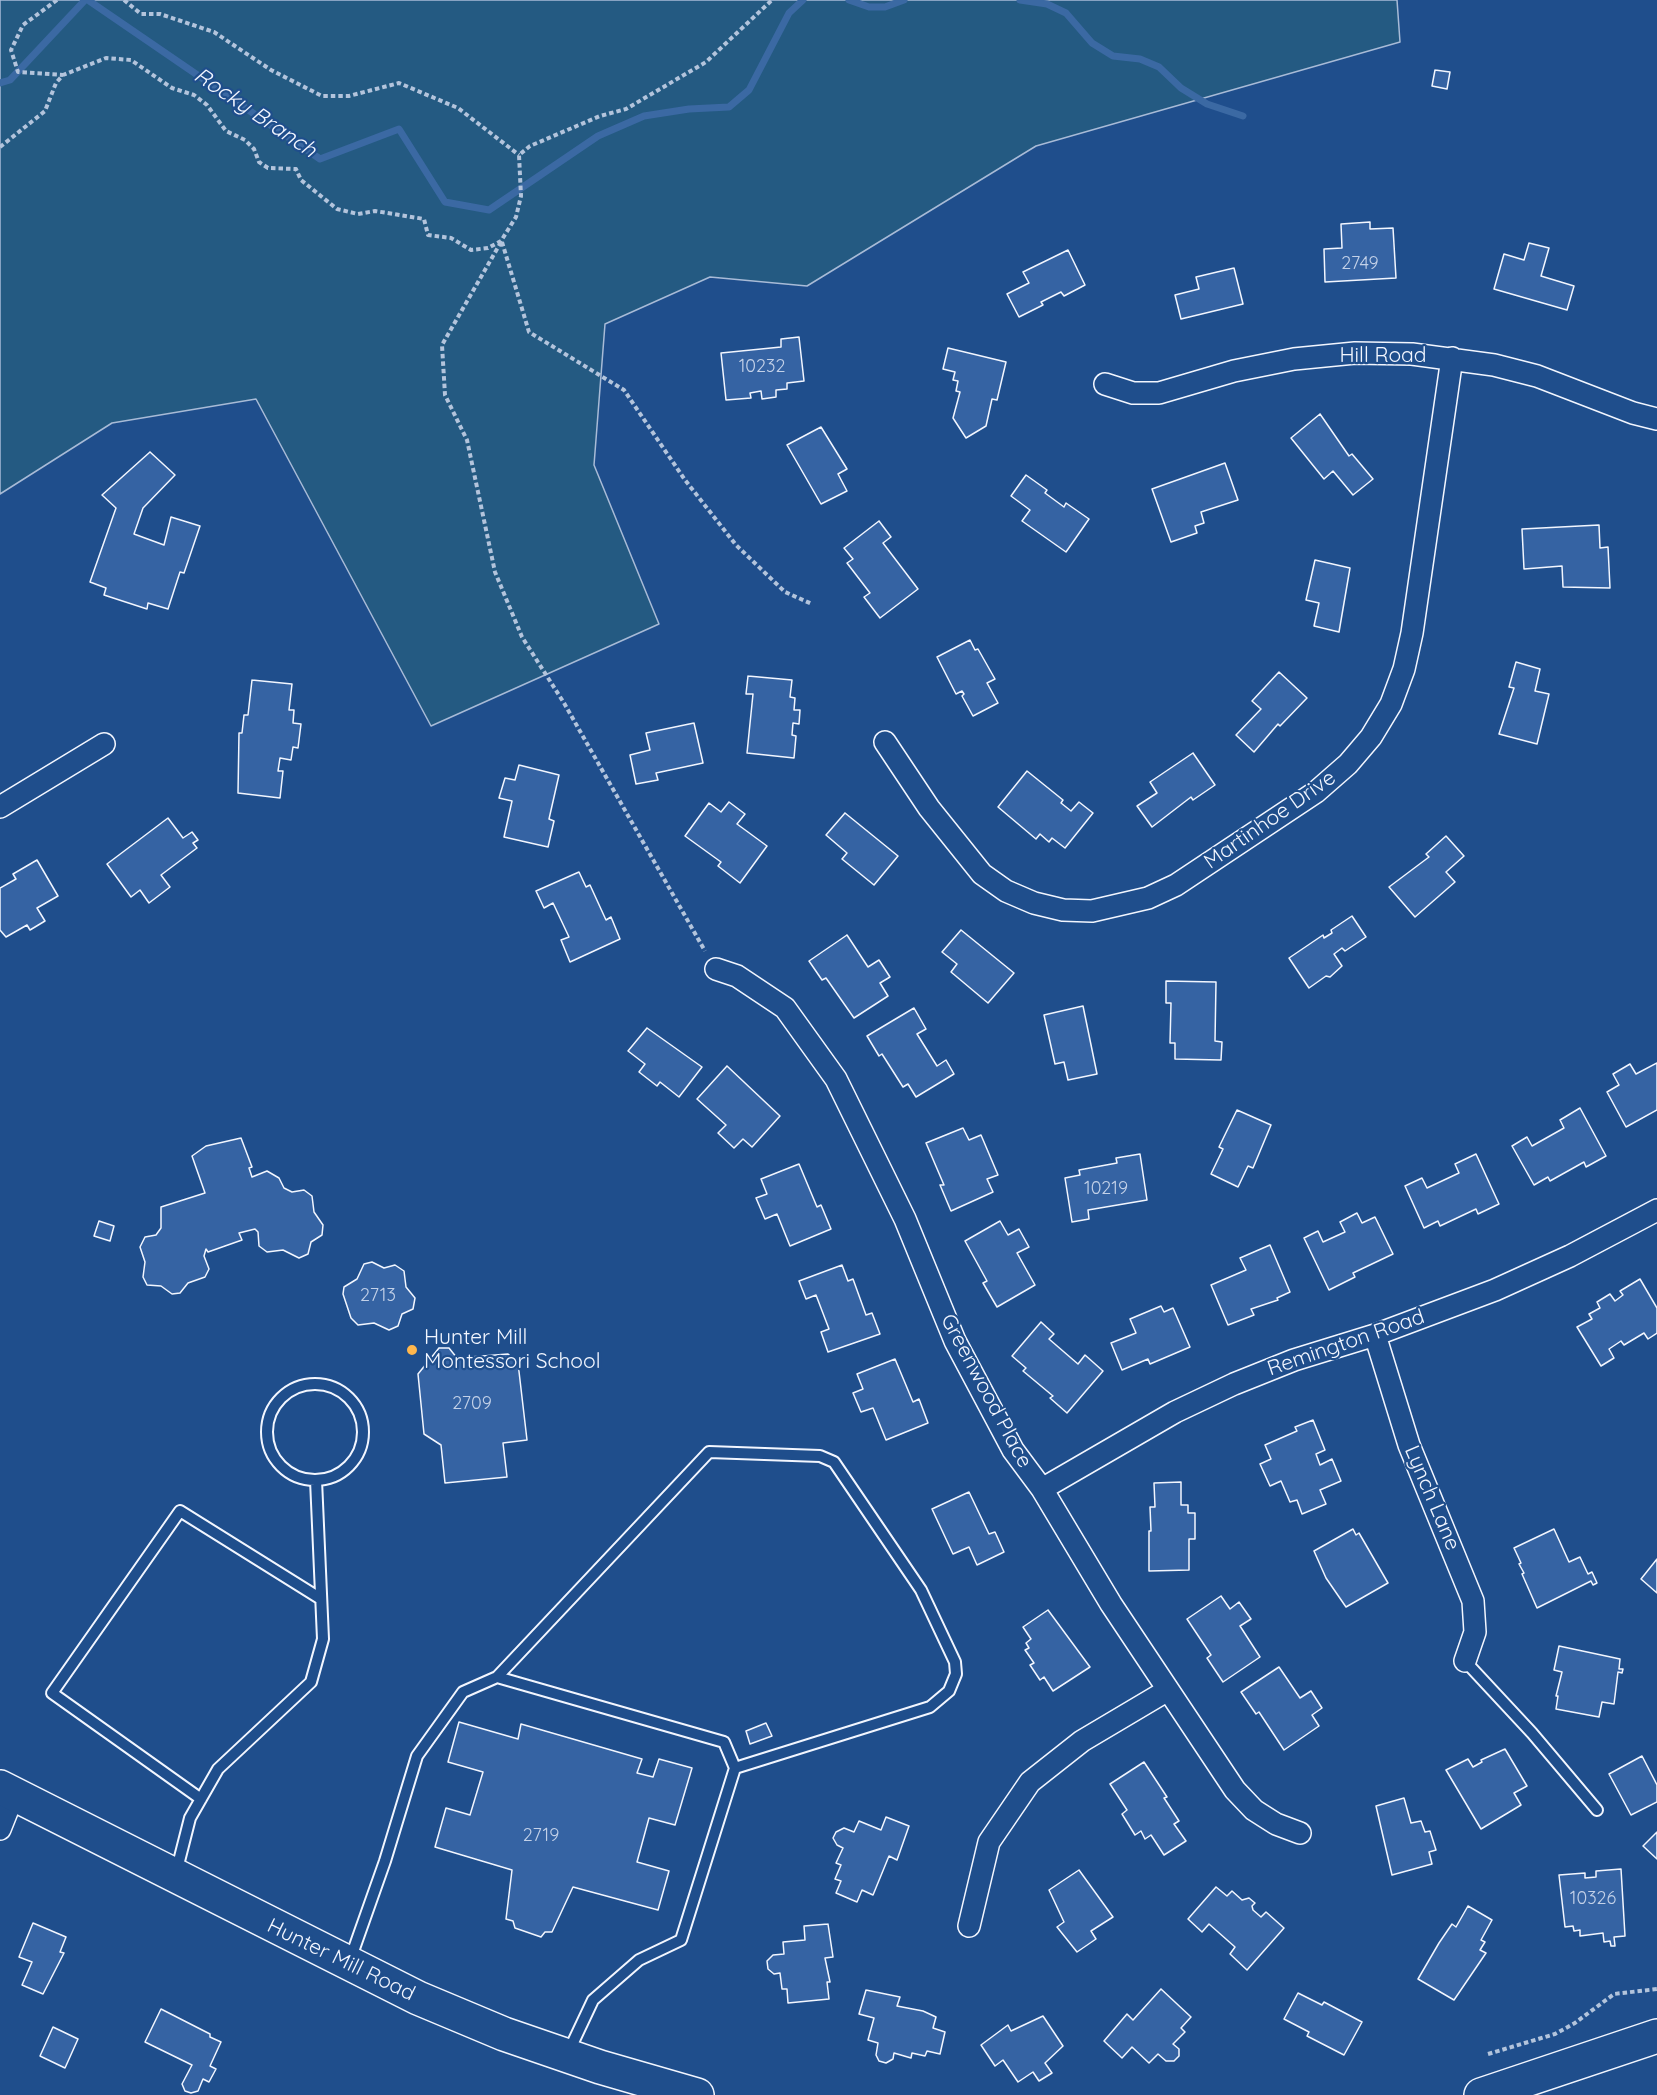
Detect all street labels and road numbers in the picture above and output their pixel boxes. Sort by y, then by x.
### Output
street label: Hill Road [1339,343,1427,369]
street label: Martinhoe Drive [1199,765,1341,875]
street label: Remington Road [1264,1304,1428,1382]
street label: Greenwood Place [935,1310,1037,1472]
street label: Lynch Lane [1399,1442,1465,1554]
street label: Hunter Mill Road [263,1913,419,2007]

